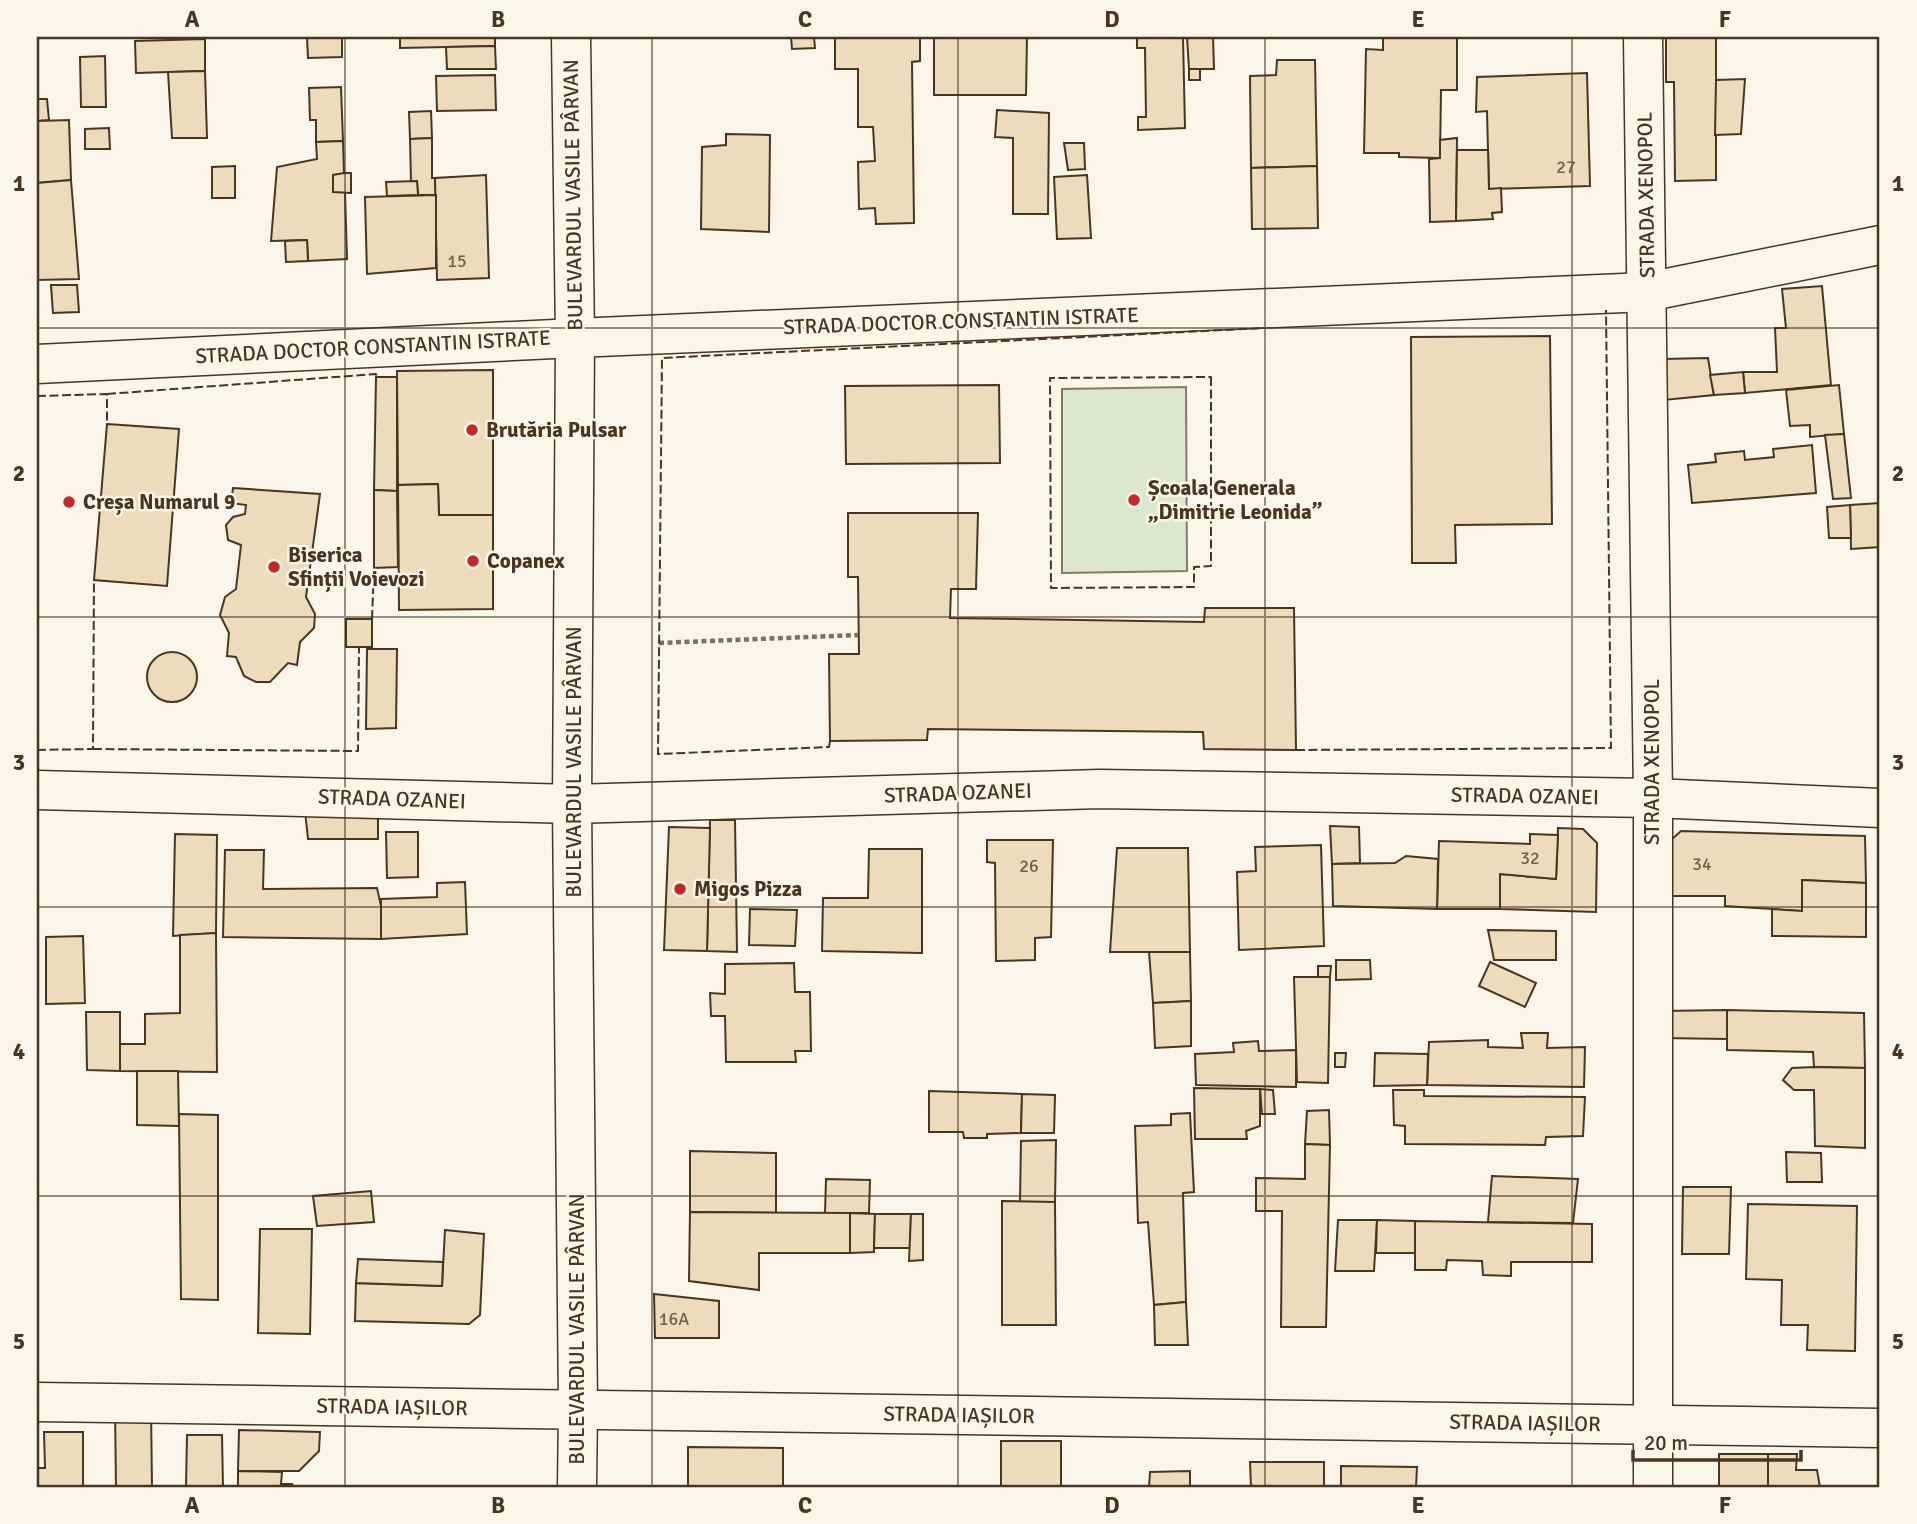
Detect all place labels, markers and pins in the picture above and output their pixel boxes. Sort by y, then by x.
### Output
place label: Brutăria Pulsar [486,417,627,443]
marker: Brutăria Pulsar [464,422,480,438]
place label: Școala Generala „Dimitrie Leonida” [1148,475,1322,525]
place label: Creșa Numarul 9 [83,489,235,516]
marker: Școala Generala „Dimitrie Leonida” [1126,492,1142,508]
marker: Creșa Numarul 9 [61,494,77,510]
place label: Biserica Sfinții Voievozi [288,542,424,593]
place label: Copanex [487,548,566,574]
marker: Copanex [465,553,481,569]
marker: Biserica Sfinții Voievozi [266,559,282,575]
place label: Migos Pizza [694,876,802,902]
marker: Migos Pizza [672,881,688,897]

